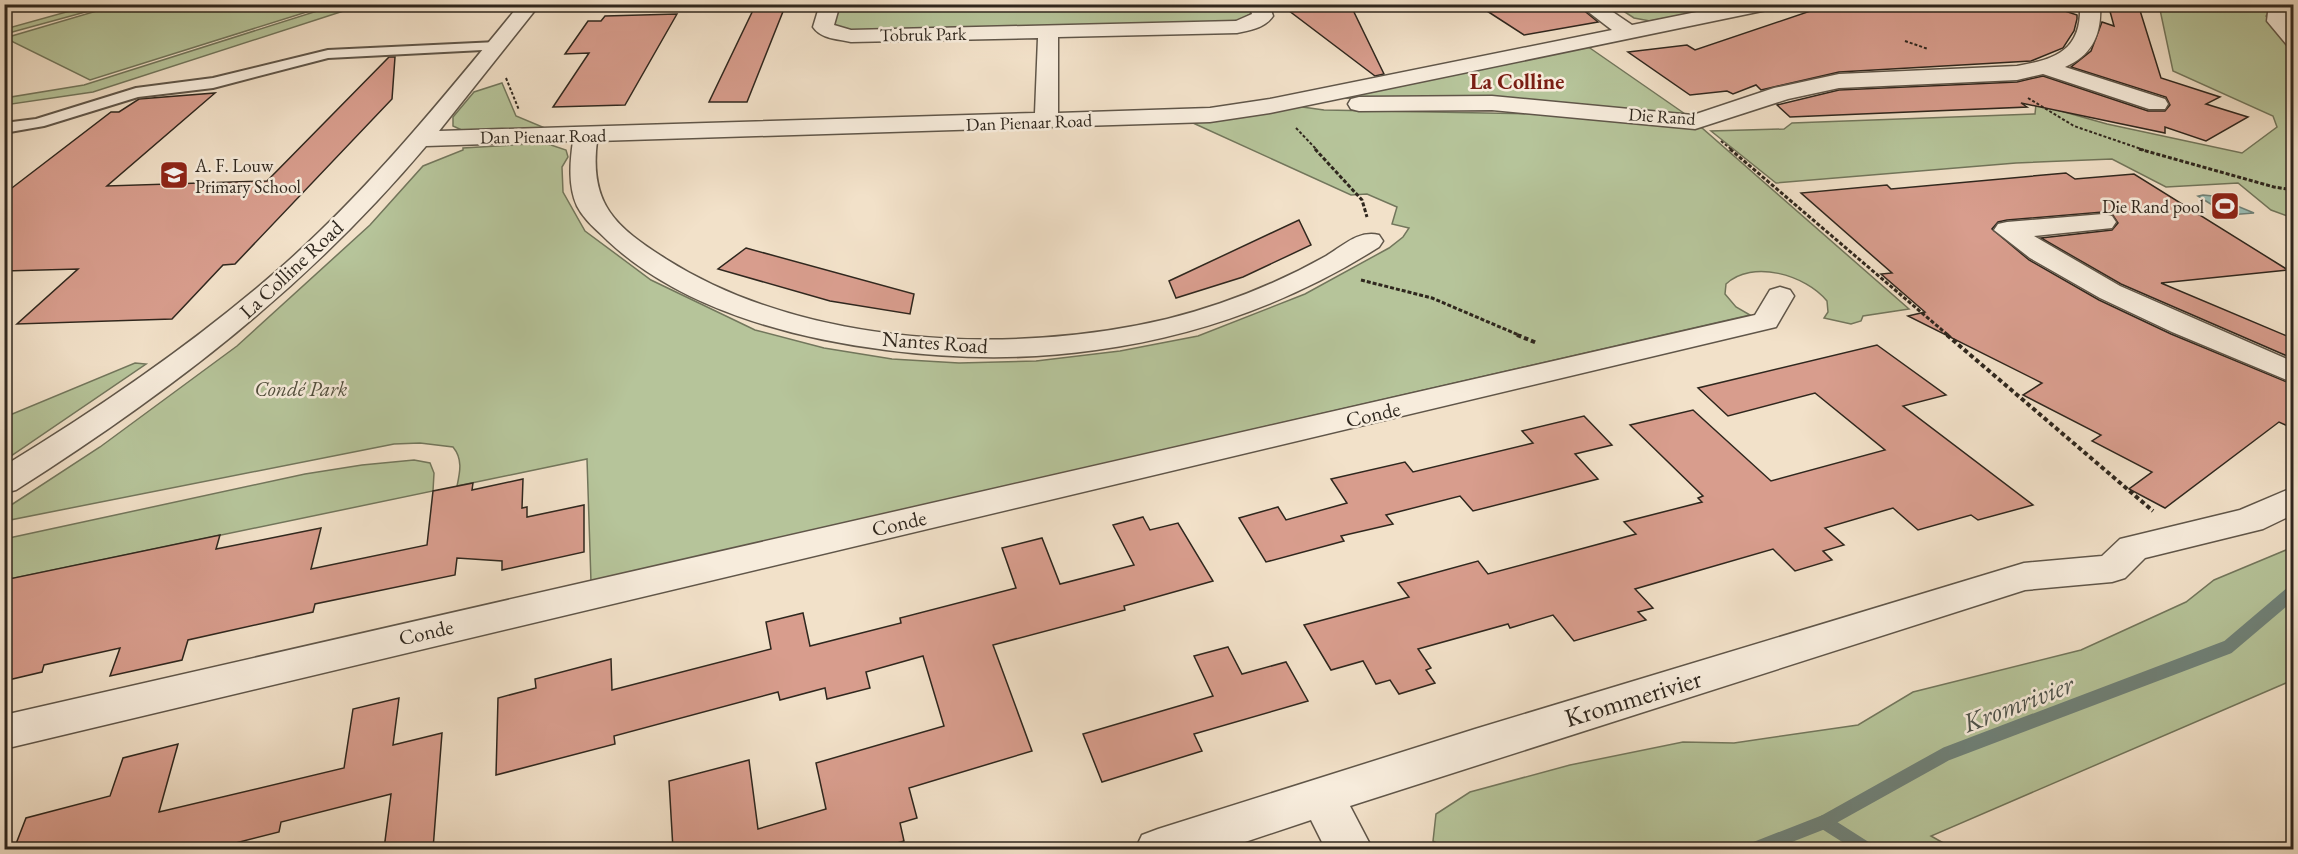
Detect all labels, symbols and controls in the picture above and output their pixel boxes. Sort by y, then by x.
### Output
street label: Tobruk Park [880,22,967,46]
district label: La Colline [1470,67,1564,96]
street label: Die Rand [1628,102,1697,130]
street label: Dan Pienaar Road [965,108,1093,136]
street label: Dan Pienaar Road [480,123,607,149]
place label: A. F. Louw Primary School [194,154,301,198]
school or university icon: A. F. Louw Primary School [158,159,190,191]
sports icon: Die Rand pool [2209,190,2241,222]
place label: Die Rand pool [2102,195,2204,218]
street label: La Colline Road [233,214,349,324]
street label: Nantes Road [881,325,989,359]
park label: Condé Park [255,375,348,402]
street label: Conde [1343,395,1403,433]
street label: Conde [869,504,929,542]
street label: Conde [396,613,456,651]
street label: Krommerivier [1560,661,1706,735]
water label: Kromrivier [1957,665,2080,741]

